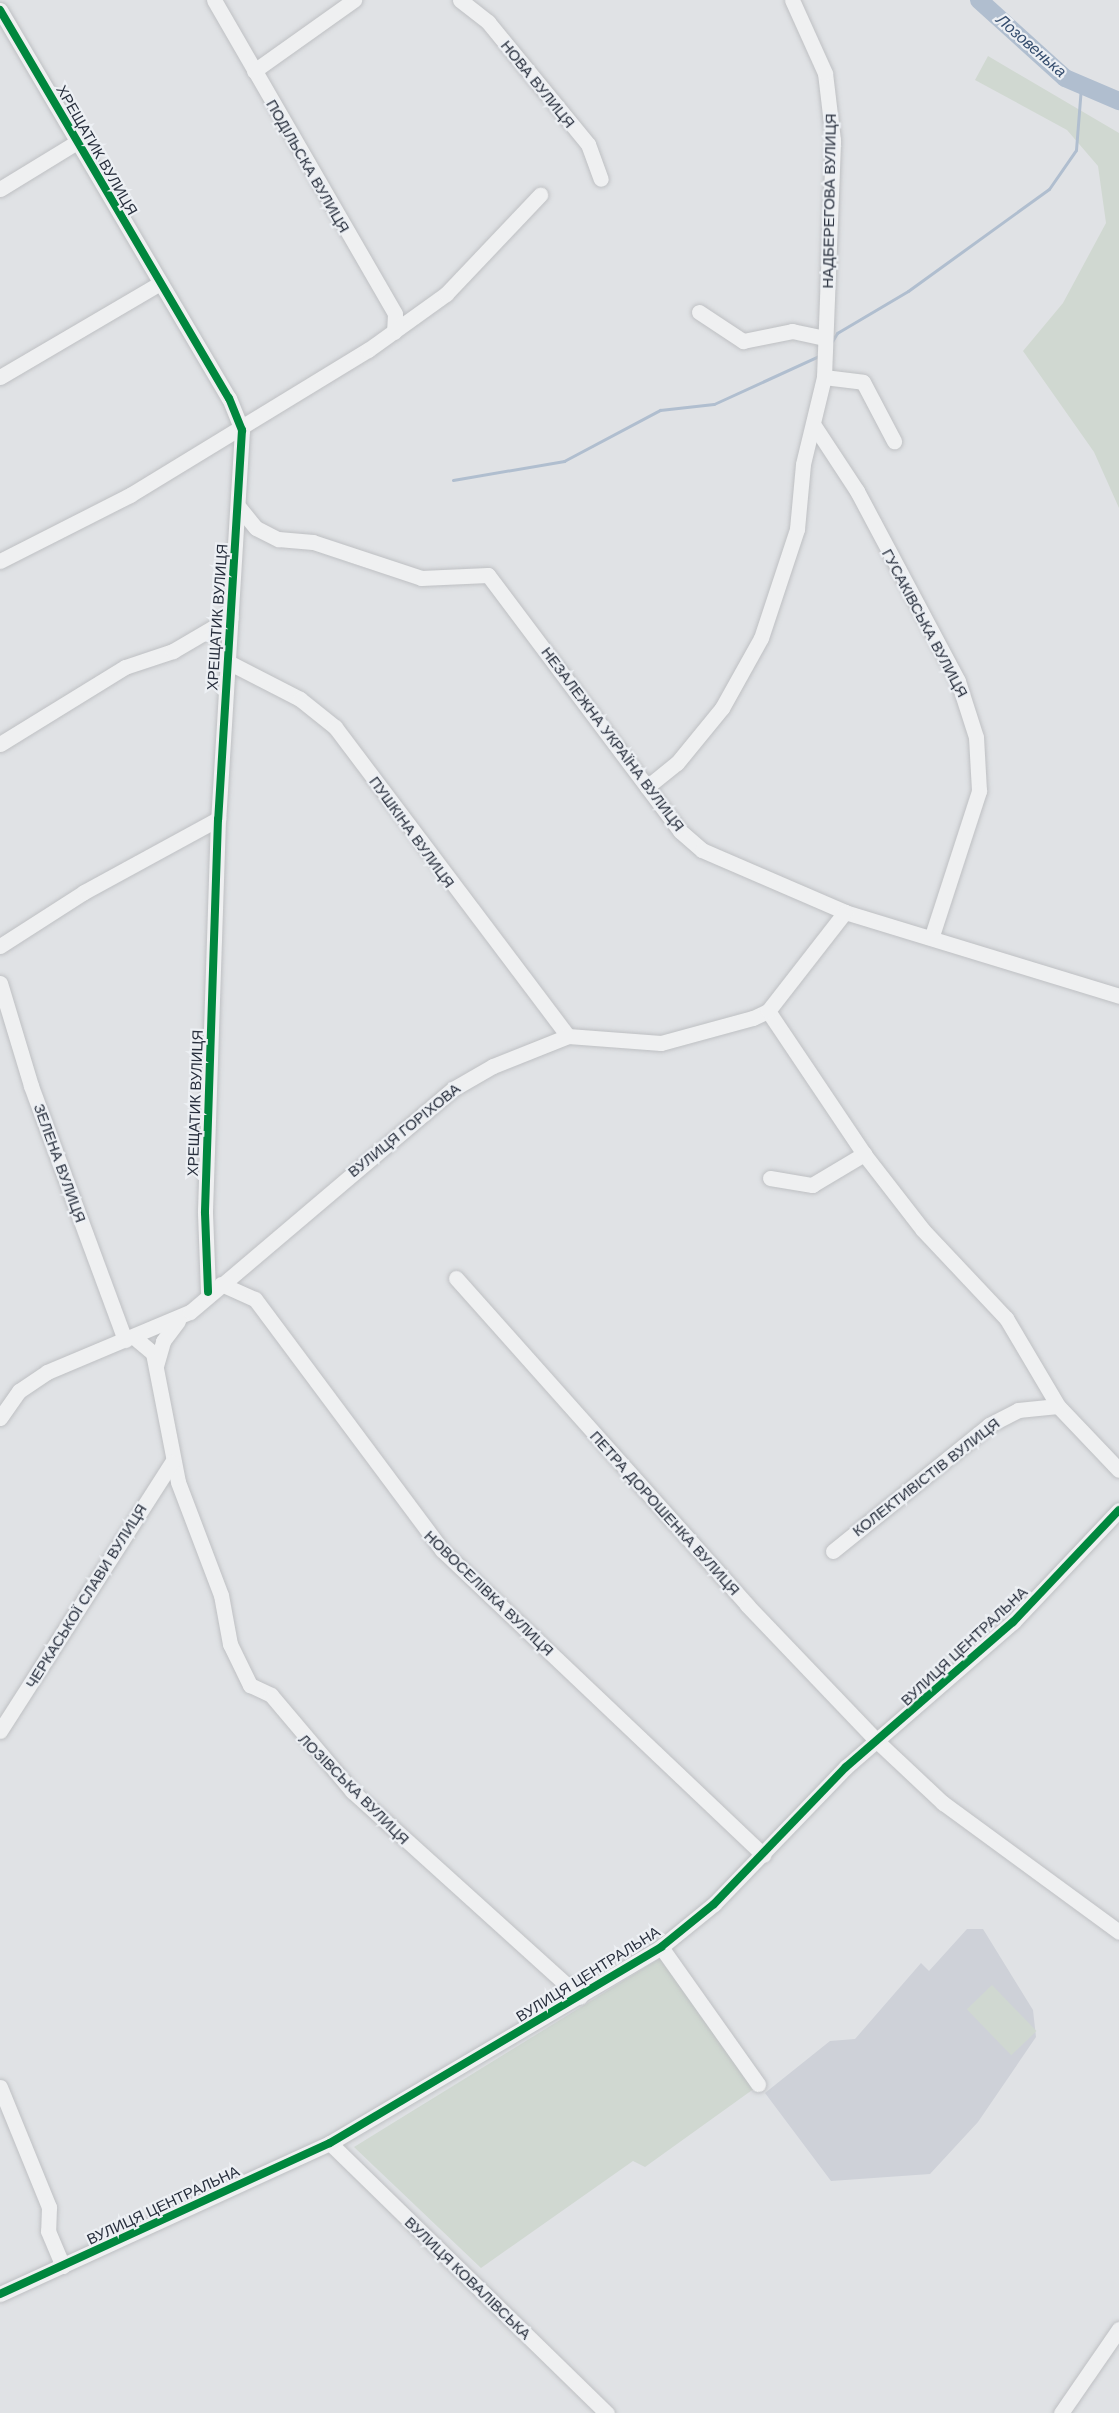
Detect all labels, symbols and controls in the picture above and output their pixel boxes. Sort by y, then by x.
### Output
water label: Лозовенька [992,10,1070,82]
street label: НОВА ВУЛИЦЯ [497,37,579,131]
street label: ХРЕЩАТИК ВУЛИЦЯ [52,82,142,218]
street label: ПОДІЛЬСКА ВУЛИЦЯ [263,96,353,236]
street label: НАДБЕРЕГОВА ВУЛИЦЯ [818,113,840,289]
street label: ХРЕЩАТИК ВУЛИЦЯ [203,543,231,691]
street label: ГУСАКІВСЬКА ВУЛИЦЯ [878,546,972,700]
street label: НЕЗАЛЕЖНА УКРАЇНА ВУЛИЦЯ [538,643,688,835]
street label: ПУШКІНА ВУЛИЦЯ [366,773,458,891]
street label: ХРЕЩАТИК ВУЛИЦЯ [183,1029,207,1177]
street label: ВУЛИЦЯ ГОРІХОВА [344,1079,464,1181]
street label: ЗЕЛЕНА ВУЛИЦЯ [30,1101,90,1225]
street label: КОЛЕКТИВІСТІВ ВУЛИЦЯ [849,1414,1003,1540]
street label: ПЕТРА ДОРОШЕНКА ВУЛИЦЯ [586,1427,744,1599]
street label: ЧЕРКАСЬКОЇ СЛАВИ ВУЛИЦЯ [22,1501,150,1691]
street label: НОВОСЕЛІВКА ВУЛИЦЯ [421,1527,557,1659]
street label: ВУЛИЦЯ ЦЕНТРАЛЬНА [897,1583,1031,1709]
street label: ЛОЗІВСЬКА ВУЛИЦЯ [295,1730,413,1848]
street label: ВУЛИЦЯ ЦЕНТРАЛЬНА [513,1922,663,2026]
street label: ВУЛИЦЯ ЦЕНТРАЛЬНА [84,2162,242,2248]
street label: ВУЛИЦЯ КОВАЛІВСЬКА [401,2213,535,2343]

